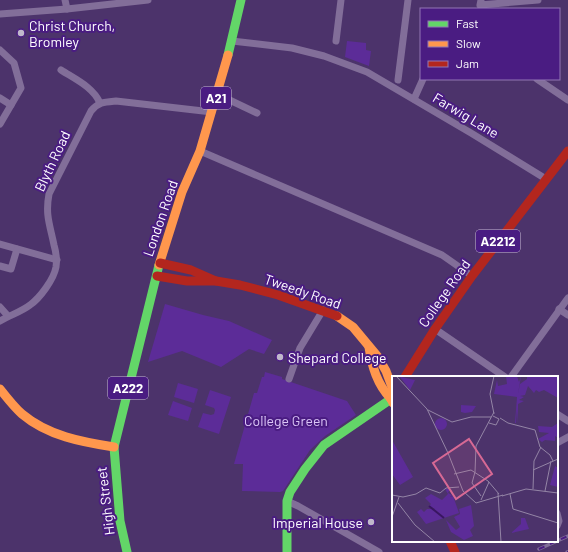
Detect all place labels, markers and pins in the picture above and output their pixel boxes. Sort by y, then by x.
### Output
place label: Christ Church, Bromley [29,17,115,50]
marker: Christ Church, Bromley [16,28,26,38]
place label: Shepard College [288,349,386,366]
marker: Shepard College [275,352,285,362]
place label: Imperial House [272,514,363,531]
marker: Imperial House [366,517,376,527]

